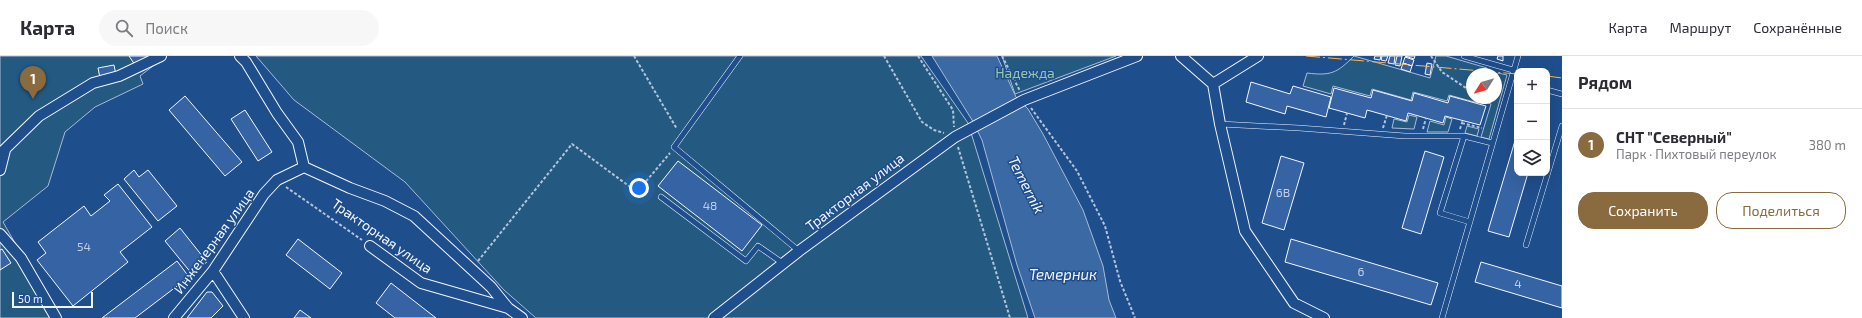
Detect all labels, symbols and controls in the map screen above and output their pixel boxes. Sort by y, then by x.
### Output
search box [99,10,379,46]
text: Карта [20,16,75,39]
icon: search [113,17,135,39]
text: Поиск [145,19,188,37]
text: Карта [1609,19,1647,36]
text: Маршрут [1669,19,1731,36]
text: Сохранённые [1753,19,1842,36]
park label: Надежда [995,64,1055,81]
pin: 1 [20,66,46,99]
north arrow [1466,68,1502,104]
map controls [1514,68,1550,176]
button: + [1514,68,1550,104]
text: Рядом [1578,72,1632,92]
button: − [1514,104,1550,140]
text: СНТ "Северный" [1616,128,1732,146]
text: 1 [1588,137,1594,153]
text: 380 m [1809,137,1846,153]
button: layers [1514,140,1550,176]
text: Парк · Пихтовый переулок [1616,146,1777,162]
street label: Тракторная улица [802,149,907,234]
water label: Temernik [1005,153,1049,217]
your location [629,178,649,198]
street label: Инженерная улица [170,185,257,297]
house number: 6В [1276,185,1290,199]
button: Сохранить [1578,192,1708,229]
button: Поделиться [1716,192,1846,229]
street label: Тракторная улица [329,195,436,277]
house number: 48 [703,198,717,212]
house number: 54 [77,239,91,253]
house number: 6 [1358,264,1365,278]
water label: Темерник [1029,265,1097,283]
house number: 4 [1514,276,1522,290]
scale bar [12,290,93,309]
text: 50 m [18,292,43,305]

